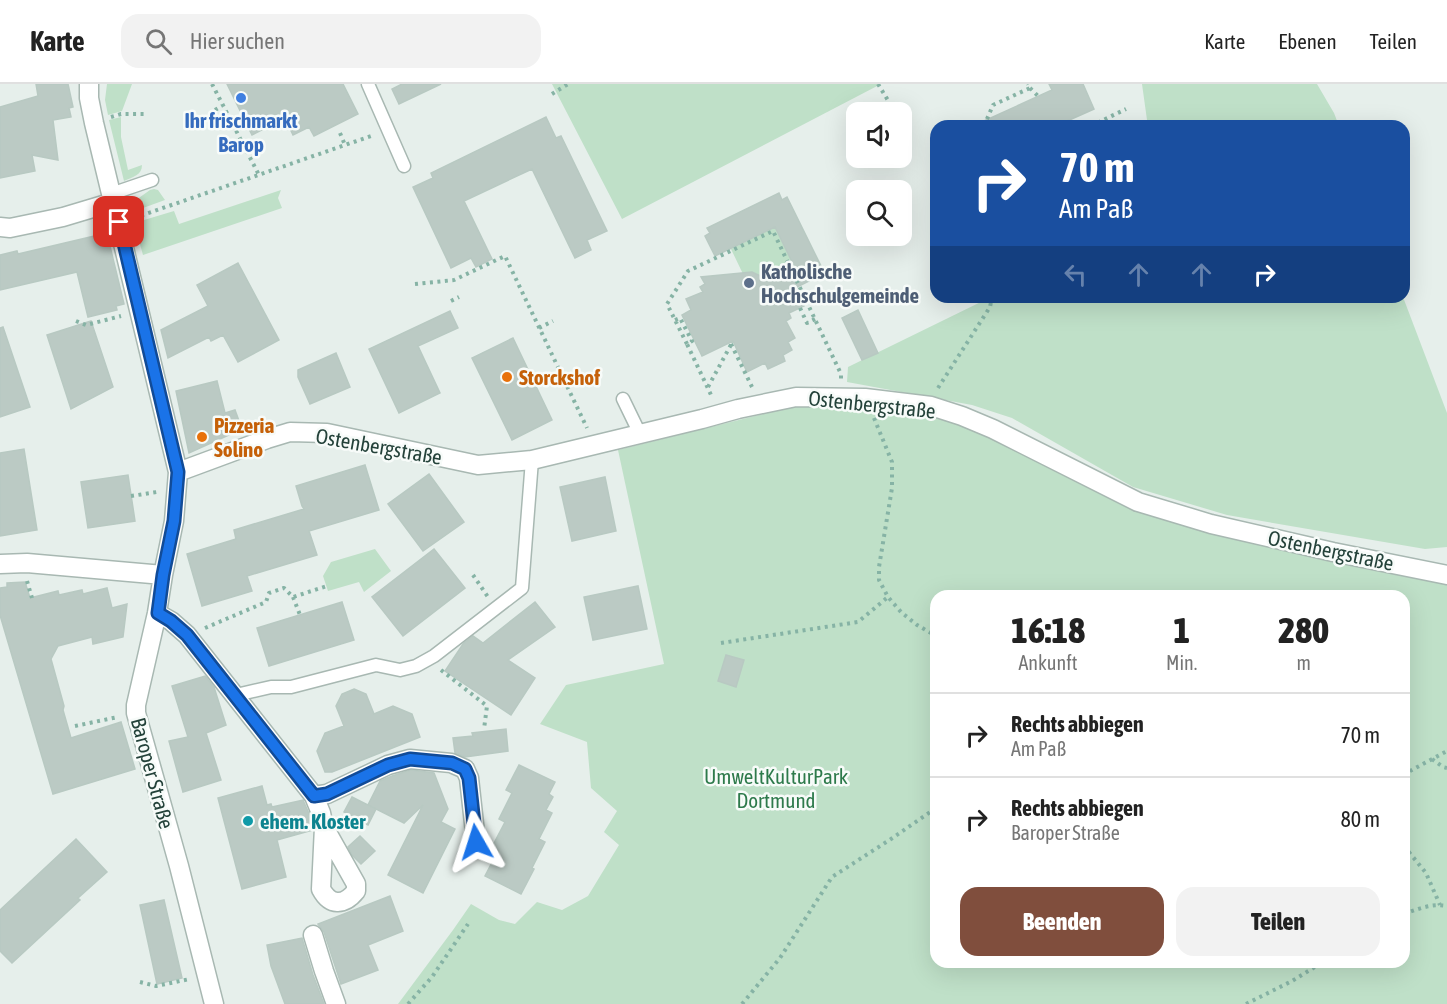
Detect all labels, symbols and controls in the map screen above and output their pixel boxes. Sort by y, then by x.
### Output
search box [121,14,541,68]
text: Karte [30,25,85,57]
icon: search [142,25,175,58]
text: Hier suchen [190,28,285,54]
text: Karte [1204,29,1245,53]
text: Ebenen [1278,29,1337,53]
text: Teilen [1370,29,1417,53]
marker: Ihr frischmarkt Barop [234,91,248,105]
map controls [846,102,912,246]
button: sound [846,102,912,168]
place label: Ihr frischmarkt Barop [184,108,298,156]
text: 70 m [1059,143,1134,191]
icon: right [960,144,1038,222]
button: search [846,180,912,246]
text: Am Paß [1059,193,1133,224]
pin [93,196,144,247]
icon: arrive [102,205,135,238]
icon: left [1059,258,1092,291]
icon: ahead [1122,258,1155,291]
icon: ahead [1185,258,1218,291]
icon: right [1248,258,1281,291]
place label: Katholische Hochschulgemeinde [761,259,919,307]
marker: Katholische Hochschulgemeinde [742,276,756,290]
place label: Storckshof [519,365,600,389]
marker: Storckshof [500,370,514,384]
street label: Ostenbergstraße [807,385,937,423]
place label: Pizzeria Solino [214,413,274,461]
street label: Ostenbergstraße [314,423,444,469]
marker: Pizzeria Solino [195,430,209,444]
street label: Ostenbergstraße [1266,525,1396,575]
text: 16:18 [1011,609,1085,651]
text: 1 [1173,609,1190,651]
text: 280 [1278,609,1329,651]
text: Ankunft [1019,651,1077,674]
text: Min. [1166,651,1197,674]
text: m [1296,651,1311,674]
text: Rechts abbiegen [1011,711,1144,737]
street label: Baroper Straße [127,715,179,831]
icon: right [960,719,993,752]
text: 70 m [1340,722,1380,748]
text: Am Paß [1011,737,1066,760]
park label: UmweltKulturPark Dortmund [704,764,848,812]
text: Rechts abbiegen [1011,795,1144,821]
icon: right [960,803,993,836]
text: 80 m [1340,806,1380,832]
place label: ehem. Kloster [260,809,366,833]
position arrow [444,810,508,874]
marker: ehem. Kloster [241,814,255,828]
text: Baroper Straße [1011,821,1120,844]
button: Beenden [960,887,1164,956]
button: Teilen [1176,887,1380,956]

